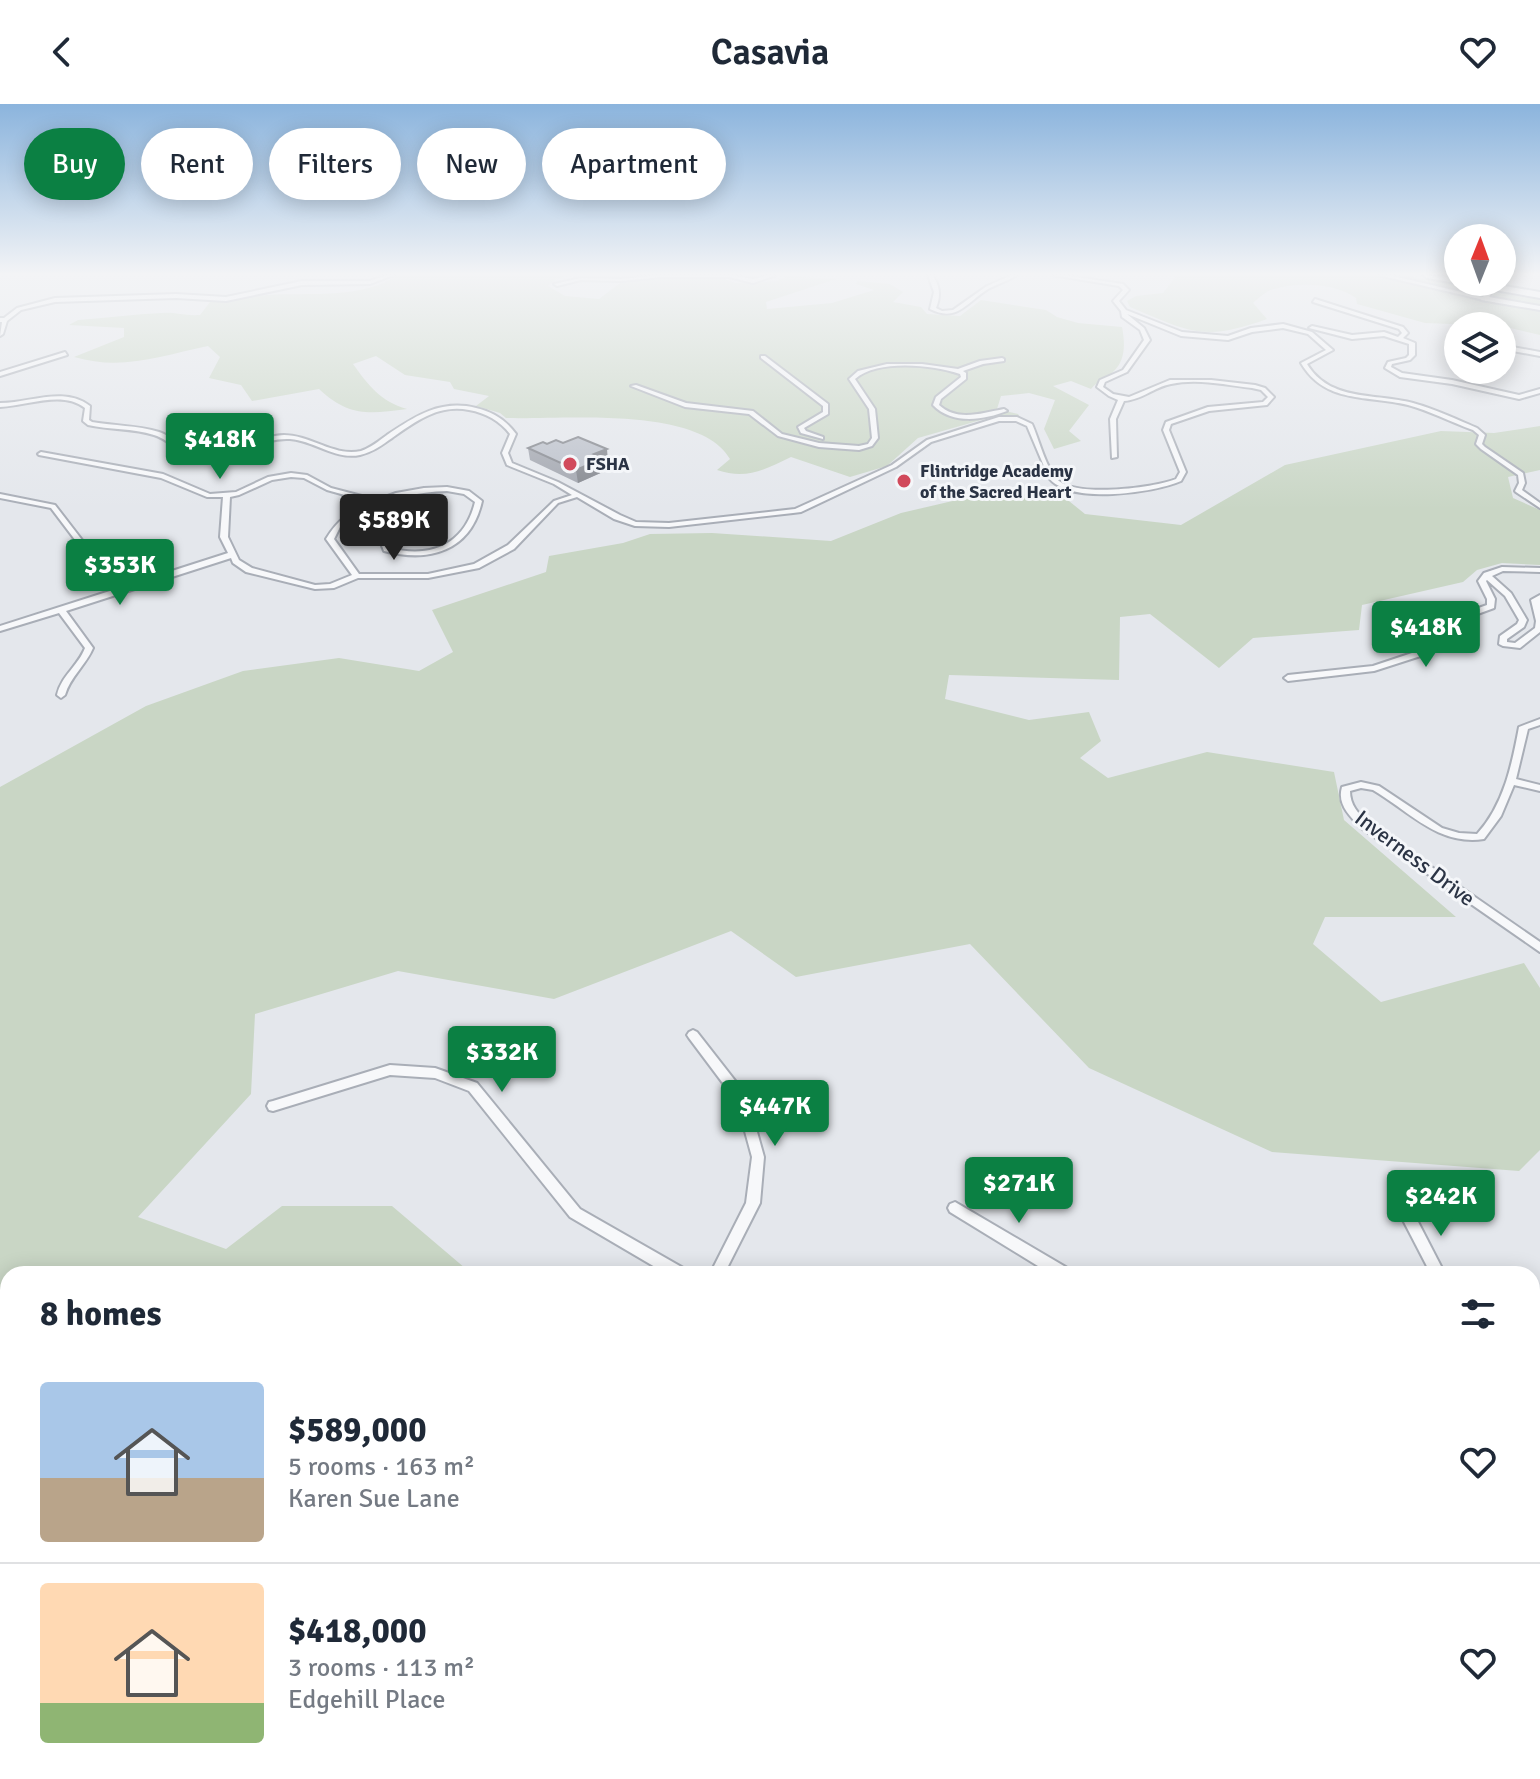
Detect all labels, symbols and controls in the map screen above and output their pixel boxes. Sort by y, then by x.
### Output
icon: back [40,30,84,74]
text: Casavia [711,30,829,75]
icon: heart [1456,30,1500,74]
chip: Buy [24,128,125,200]
chip: Rent [141,128,253,200]
chip: Filters [269,128,401,200]
chip: New [417,128,526,200]
chip: Apartment [542,128,726,200]
north arrow [1444,224,1516,296]
map controls [1444,224,1516,384]
button: layers [1444,312,1516,384]
pin: $418K [164,413,276,481]
text: $418K [184,423,256,455]
place label: FSHA [586,453,630,475]
marker: FSHA [561,455,579,473]
place label: Flintridge Academy of the Sacred Heart [920,460,1073,503]
marker: Flintridge Academy of the Sacred Heart [895,472,913,490]
pin: $589K [338,494,450,562]
text: $589K [358,504,430,536]
pin: $353K [64,539,176,607]
text: $353K [84,549,156,581]
pin: $418K [1370,601,1482,669]
text: $418K [1390,611,1462,643]
street label: Inverness Drive [1350,804,1480,912]
pin: $332K [446,1026,558,1094]
text: $332K [466,1036,538,1068]
pin: $447K [719,1080,831,1148]
text: $447K [739,1090,811,1122]
pin: $271K [963,1157,1075,1225]
text: $271K [983,1167,1055,1199]
pin: $242K [1385,1170,1497,1238]
text: $242K [1405,1180,1477,1212]
icon: filters [1456,1292,1500,1336]
text: 8 homes [40,1293,161,1335]
text: $589,000 [288,1409,427,1451]
icon: home [104,1414,200,1510]
icon: heart [1456,1440,1500,1484]
text: 5 rooms · 163 m² [288,1451,475,1483]
text: Karen Sue Lane [288,1483,460,1515]
text: $418,000 [288,1610,427,1652]
icon: home [104,1615,200,1711]
icon: heart [1456,1641,1500,1685]
text: 3 rooms · 113 m² [288,1652,475,1684]
text: Edgehill Place [288,1684,445,1716]

